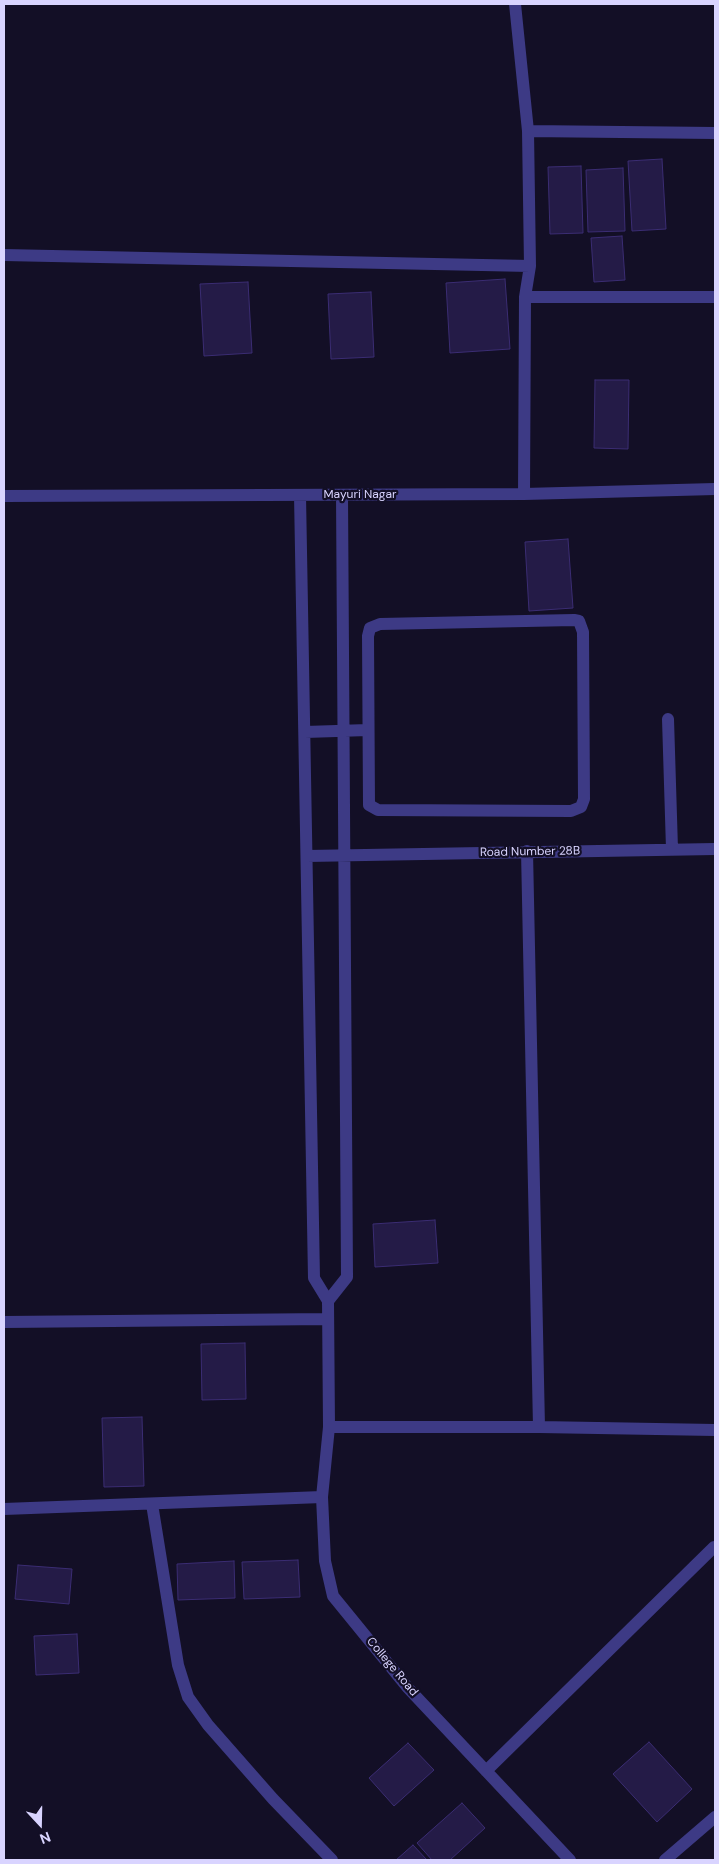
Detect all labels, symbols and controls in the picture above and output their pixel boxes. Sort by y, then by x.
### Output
street label: Mayuri Nagar [324,488,396,502]
street label: Road Number 28B [480,844,580,860]
street label: College Road [363,1635,421,1699]
north arrow [15,1799,65,1849]
text: N [37,1828,53,1848]

